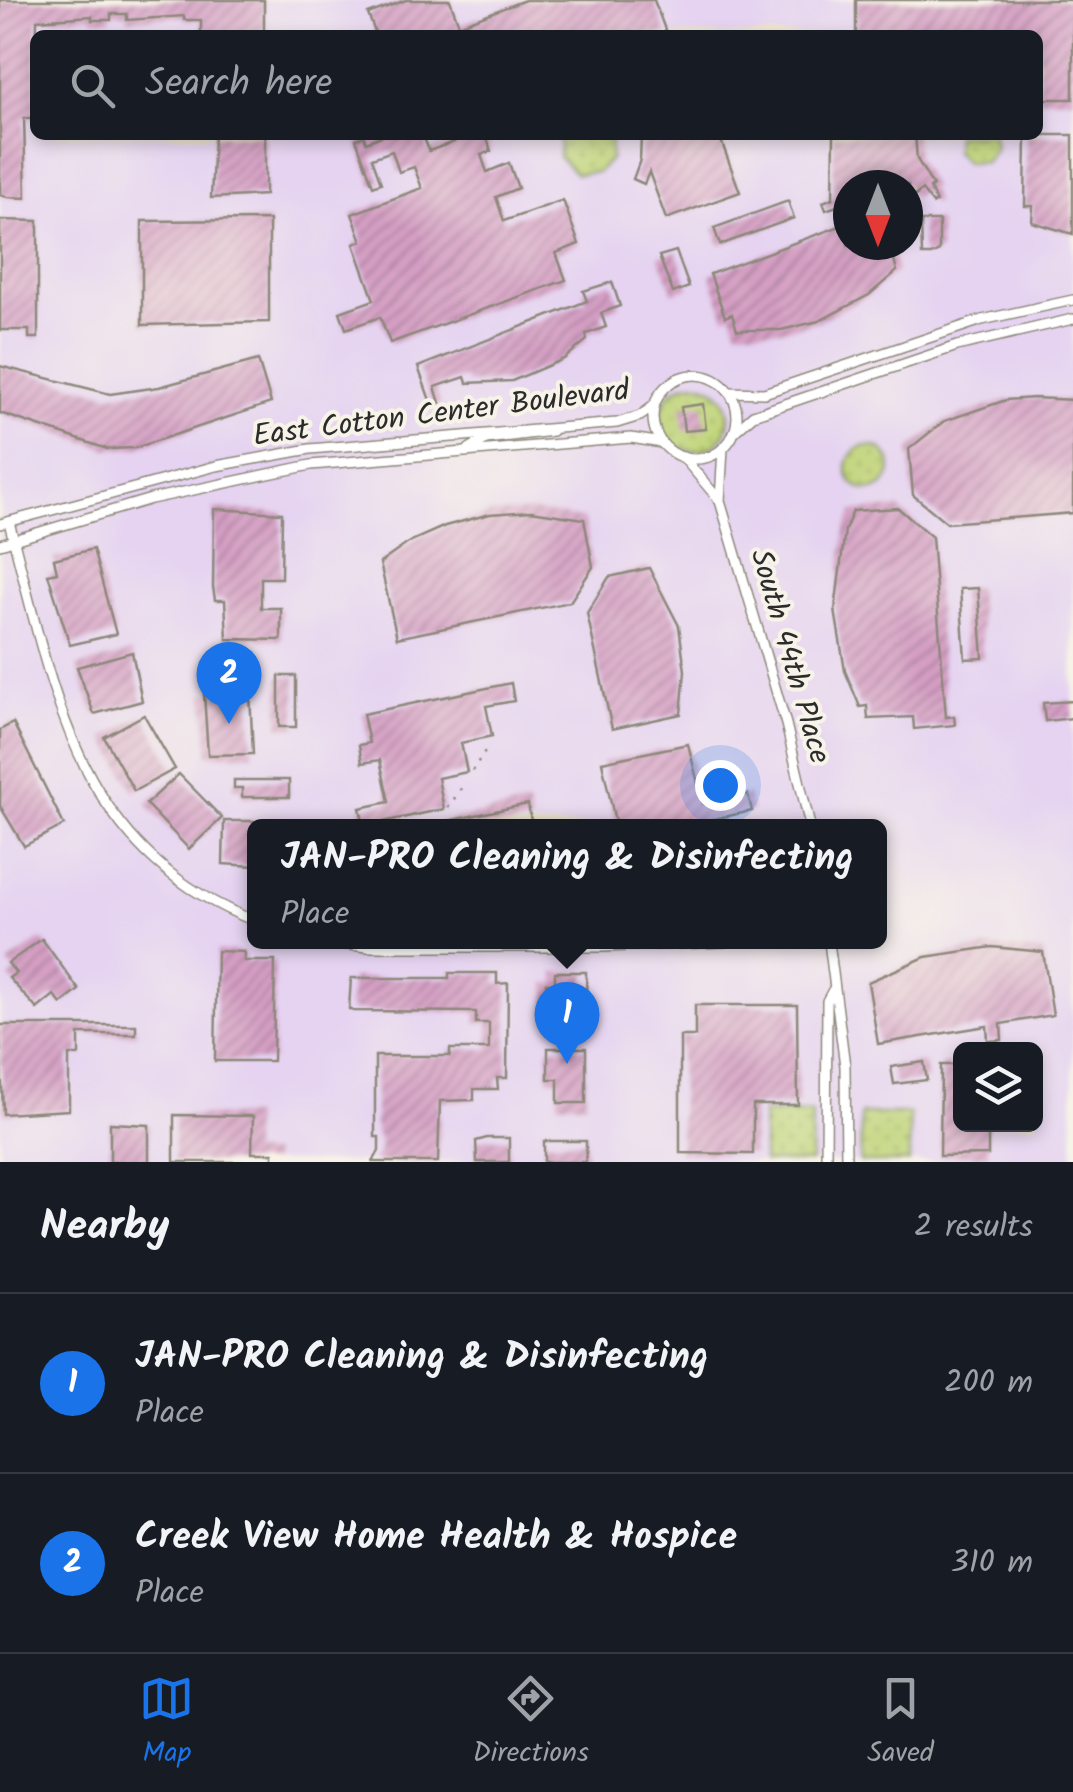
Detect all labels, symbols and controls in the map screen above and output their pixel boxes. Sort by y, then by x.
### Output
search box [30,30,1043,140]
text: Search here [145,55,332,115]
icon: search [65,58,120,113]
north arrow [833,170,923,260]
street label: East Cotton Center Boulevard [250,367,633,461]
street label: South 44th Place [736,544,843,769]
pin: 2 [196,642,262,724]
your location [695,760,746,811]
popup [247,819,887,949]
text: JAN-PRO Cleaning & Disinfecting [280,829,854,889]
text: Place [280,889,349,940]
pin: 1 [534,982,600,1064]
map controls [953,1042,1043,1132]
button: layers [953,1042,1043,1132]
text: Nearby [40,1194,169,1261]
text: 2 results [914,1202,1033,1253]
text: JAN-PRO Cleaning & Disinfecting [135,1328,708,1388]
text: 1 [68,1358,77,1409]
text: 200 m [944,1358,1033,1409]
text: Place [135,1388,204,1439]
text: Creek View Home Health & Hospice [135,1508,737,1568]
text: 2 [63,1538,82,1589]
text: 310 m [950,1538,1033,1589]
text: Place [135,1568,204,1619]
tab: Map [139,1671,194,1776]
tab: Directions [473,1671,589,1776]
tab: Saved [867,1671,934,1776]

